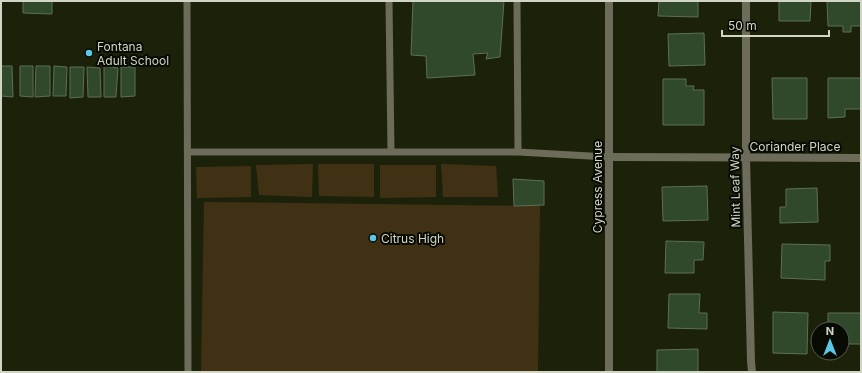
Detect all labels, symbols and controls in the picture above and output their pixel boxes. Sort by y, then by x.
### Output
scale bar [722,12,829,38]
text: 50 m [728,18,757,33]
place label: Fontana Adult School [97,39,169,68]
marker: Fontana Adult School [84,48,94,58]
street label: Coriander Place [750,139,840,154]
street label: Cypress Avenue [590,141,605,233]
street label: Mint Leaf Way [727,146,743,228]
place label: Citrus High [381,231,444,246]
marker: Citrus High [368,233,378,243]
north arrow [810,321,850,361]
text: N [826,324,834,338]

